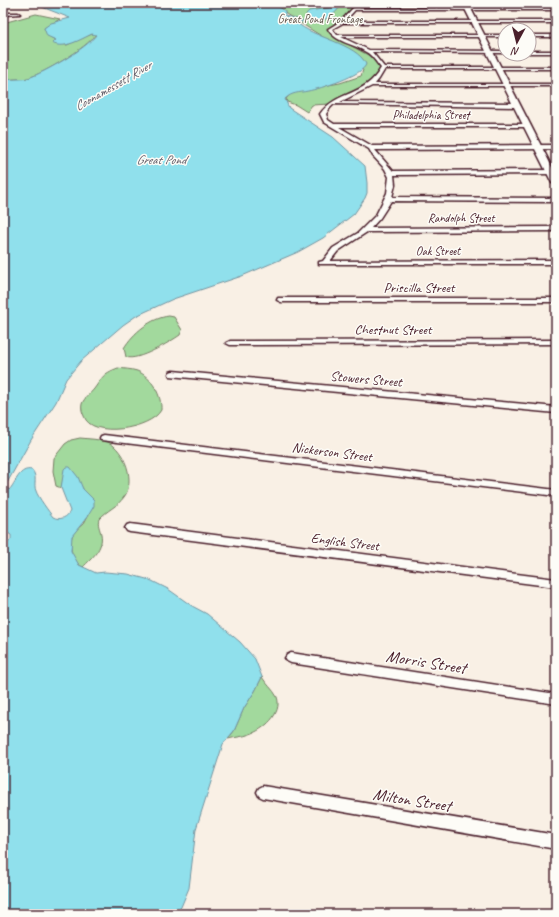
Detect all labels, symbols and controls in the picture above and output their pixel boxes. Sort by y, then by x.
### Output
park label: Great Pond Frontage [278,11,363,27]
north arrow [497,22,537,62]
text: N [509,44,520,59]
water label: Coonamessett River [72,56,156,114]
street label: Philadelphia Street [392,107,472,123]
water label: Great Pond [136,152,190,168]
street label: Randolph Street [428,210,495,226]
street label: Oak Street [416,243,461,259]
street label: Priscilla Street [384,279,456,296]
street label: Chestnut Street [355,321,433,338]
street label: Stowers Street [329,367,404,391]
street label: Nickerson Street [291,439,374,466]
street label: English Street [310,529,381,555]
street label: Morris Street [385,645,470,679]
street label: Milton Street [371,783,455,817]

